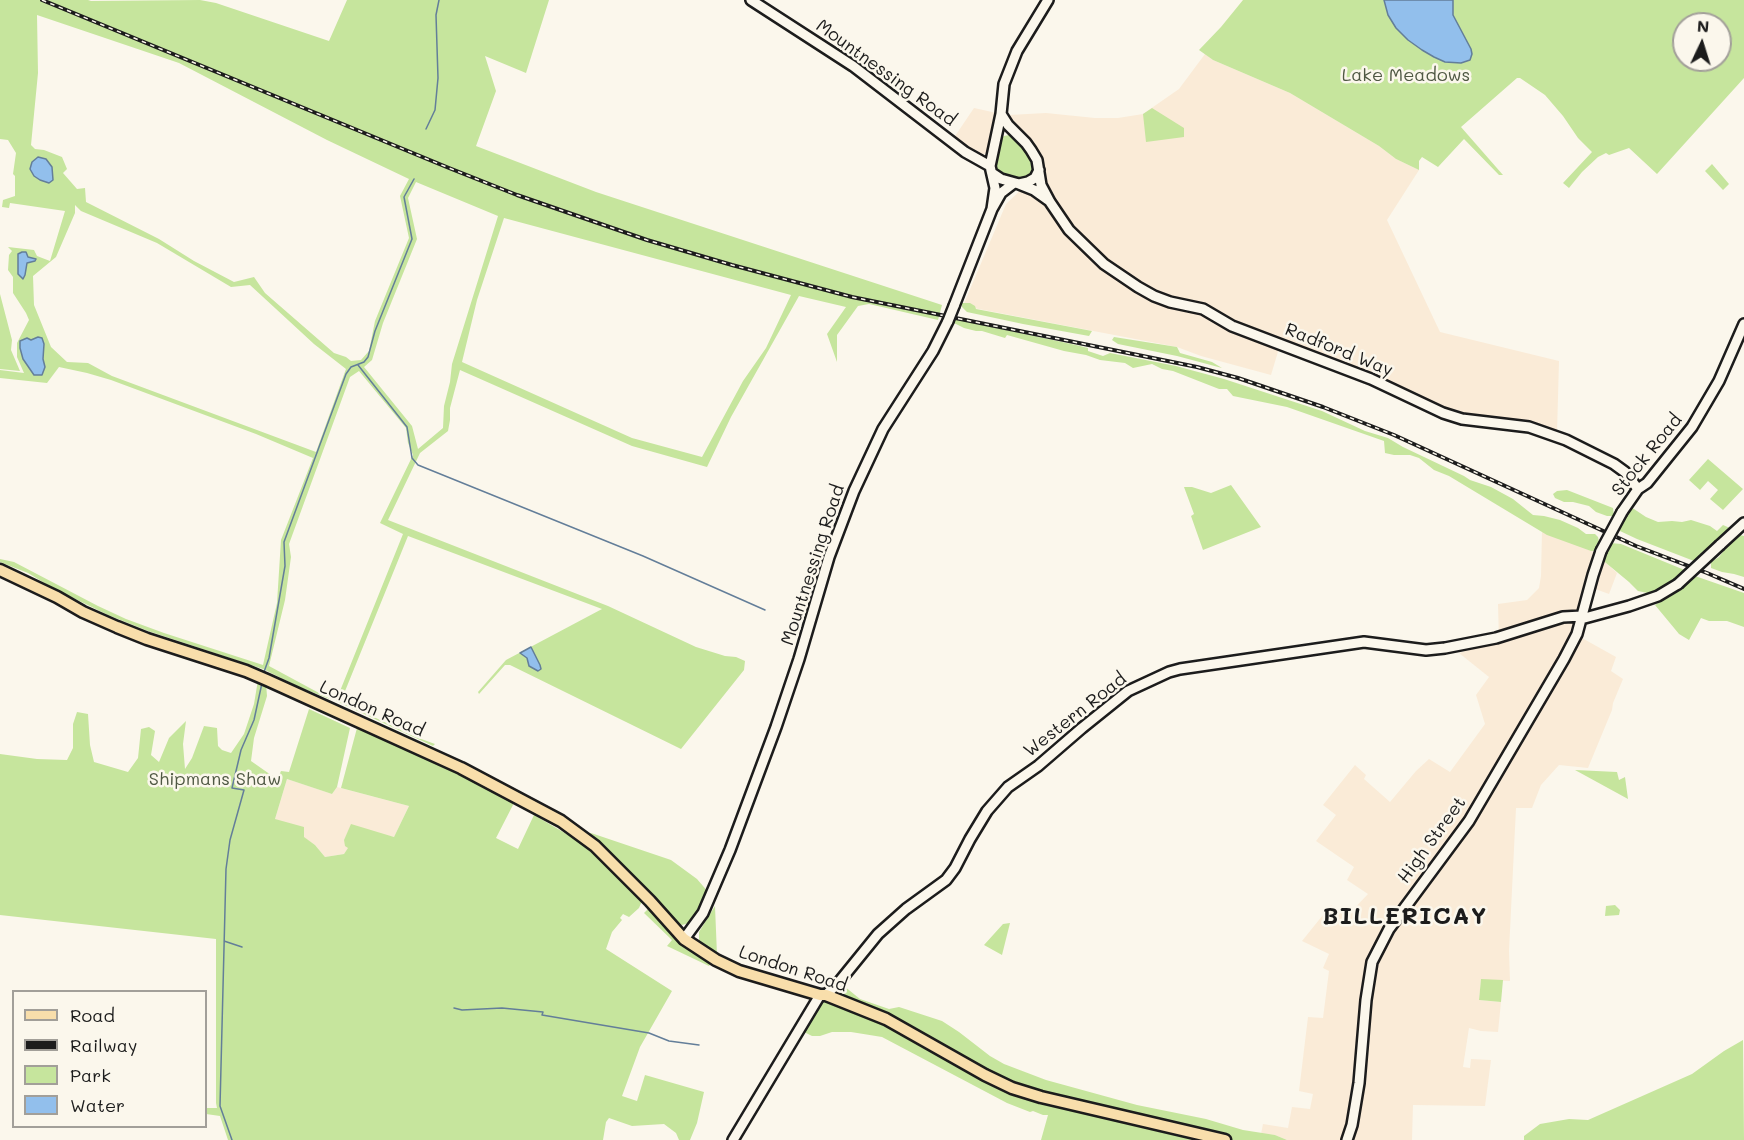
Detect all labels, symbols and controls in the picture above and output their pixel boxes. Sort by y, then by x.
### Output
north arrow [1672,12,1732,72]
street label: Mountnessing Road [812,15,960,131]
text: N [1696,15,1710,36]
park label: Lake Meadows [1342,64,1470,86]
street label: Radford Way [1282,319,1396,381]
street label: Stock Road [1607,410,1687,500]
street label: Mountnessing Road [777,482,849,648]
street label: Western Road [1019,668,1131,762]
street label: London Road [316,676,428,742]
park label: Shipmans Shaw [149,768,281,790]
street label: High Street [1393,792,1471,888]
district label: BILLERICAY [1322,903,1488,931]
street label: London Road [736,941,850,997]
legend [12,990,207,1128]
text: Road [70,1003,115,1027]
text: Railway [70,1033,137,1057]
text: Park [70,1063,111,1087]
text: Water [70,1093,125,1117]

